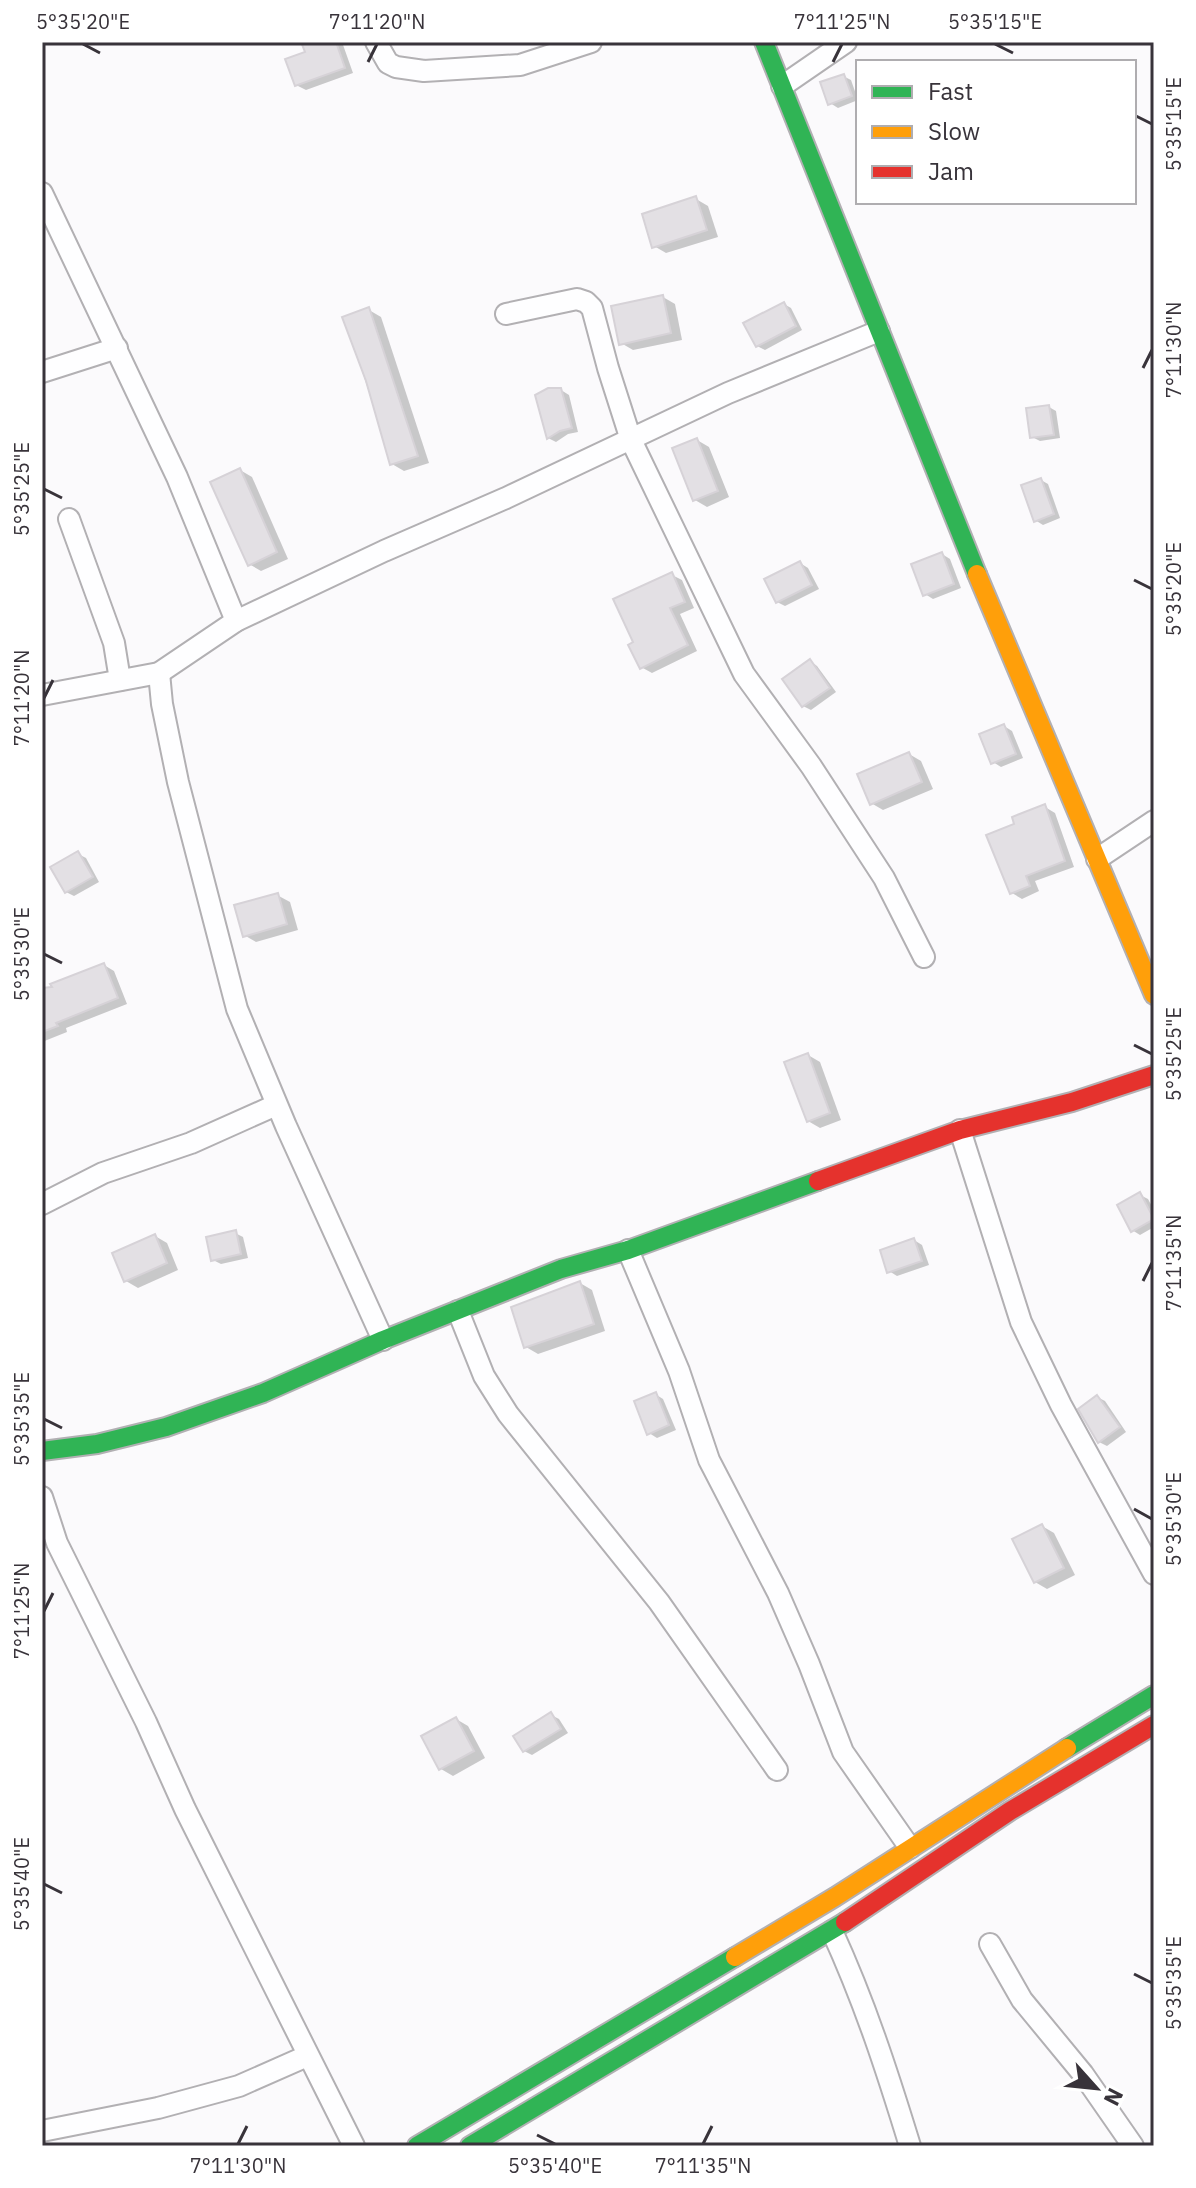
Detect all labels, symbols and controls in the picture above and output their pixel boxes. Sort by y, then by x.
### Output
text: 5°35'20"E [36,8,130,35]
text: 7°11'20"N [329,8,425,35]
text: 7°11'25"N [794,8,890,35]
text: 5°35'15"E [948,8,1042,35]
legend [856,60,1136,204]
text: Fast [928,75,973,107]
text: 5°35'15"E [1160,77,1187,171]
text: Slow [928,115,980,147]
text: Jam [928,155,974,187]
text: 7°11'30"N [1160,302,1187,398]
text: 5°35'25"E [8,442,35,536]
text: 5°35'20"E [1160,542,1187,636]
text: 7°11'20"N [8,650,35,746]
text: 5°35'30"E [8,907,35,1001]
text: 5°35'25"E [1160,1007,1187,1101]
text: 7°11'35"N [1160,1215,1187,1311]
text: 5°35'35"E [8,1372,35,1466]
text: 5°35'30"E [1160,1472,1187,1566]
text: 7°11'25"N [8,1563,35,1659]
text: 5°35'40"E [8,1837,35,1931]
text: 5°35'35"E [1160,1936,1187,2030]
north arrow [1056,2048,1136,2128]
text: N [1098,2084,1131,2111]
text: 7°11'30"N [190,2152,286,2179]
text: 5°35'40"E [508,2152,602,2179]
text: 7°11'35"N [655,2152,751,2179]

